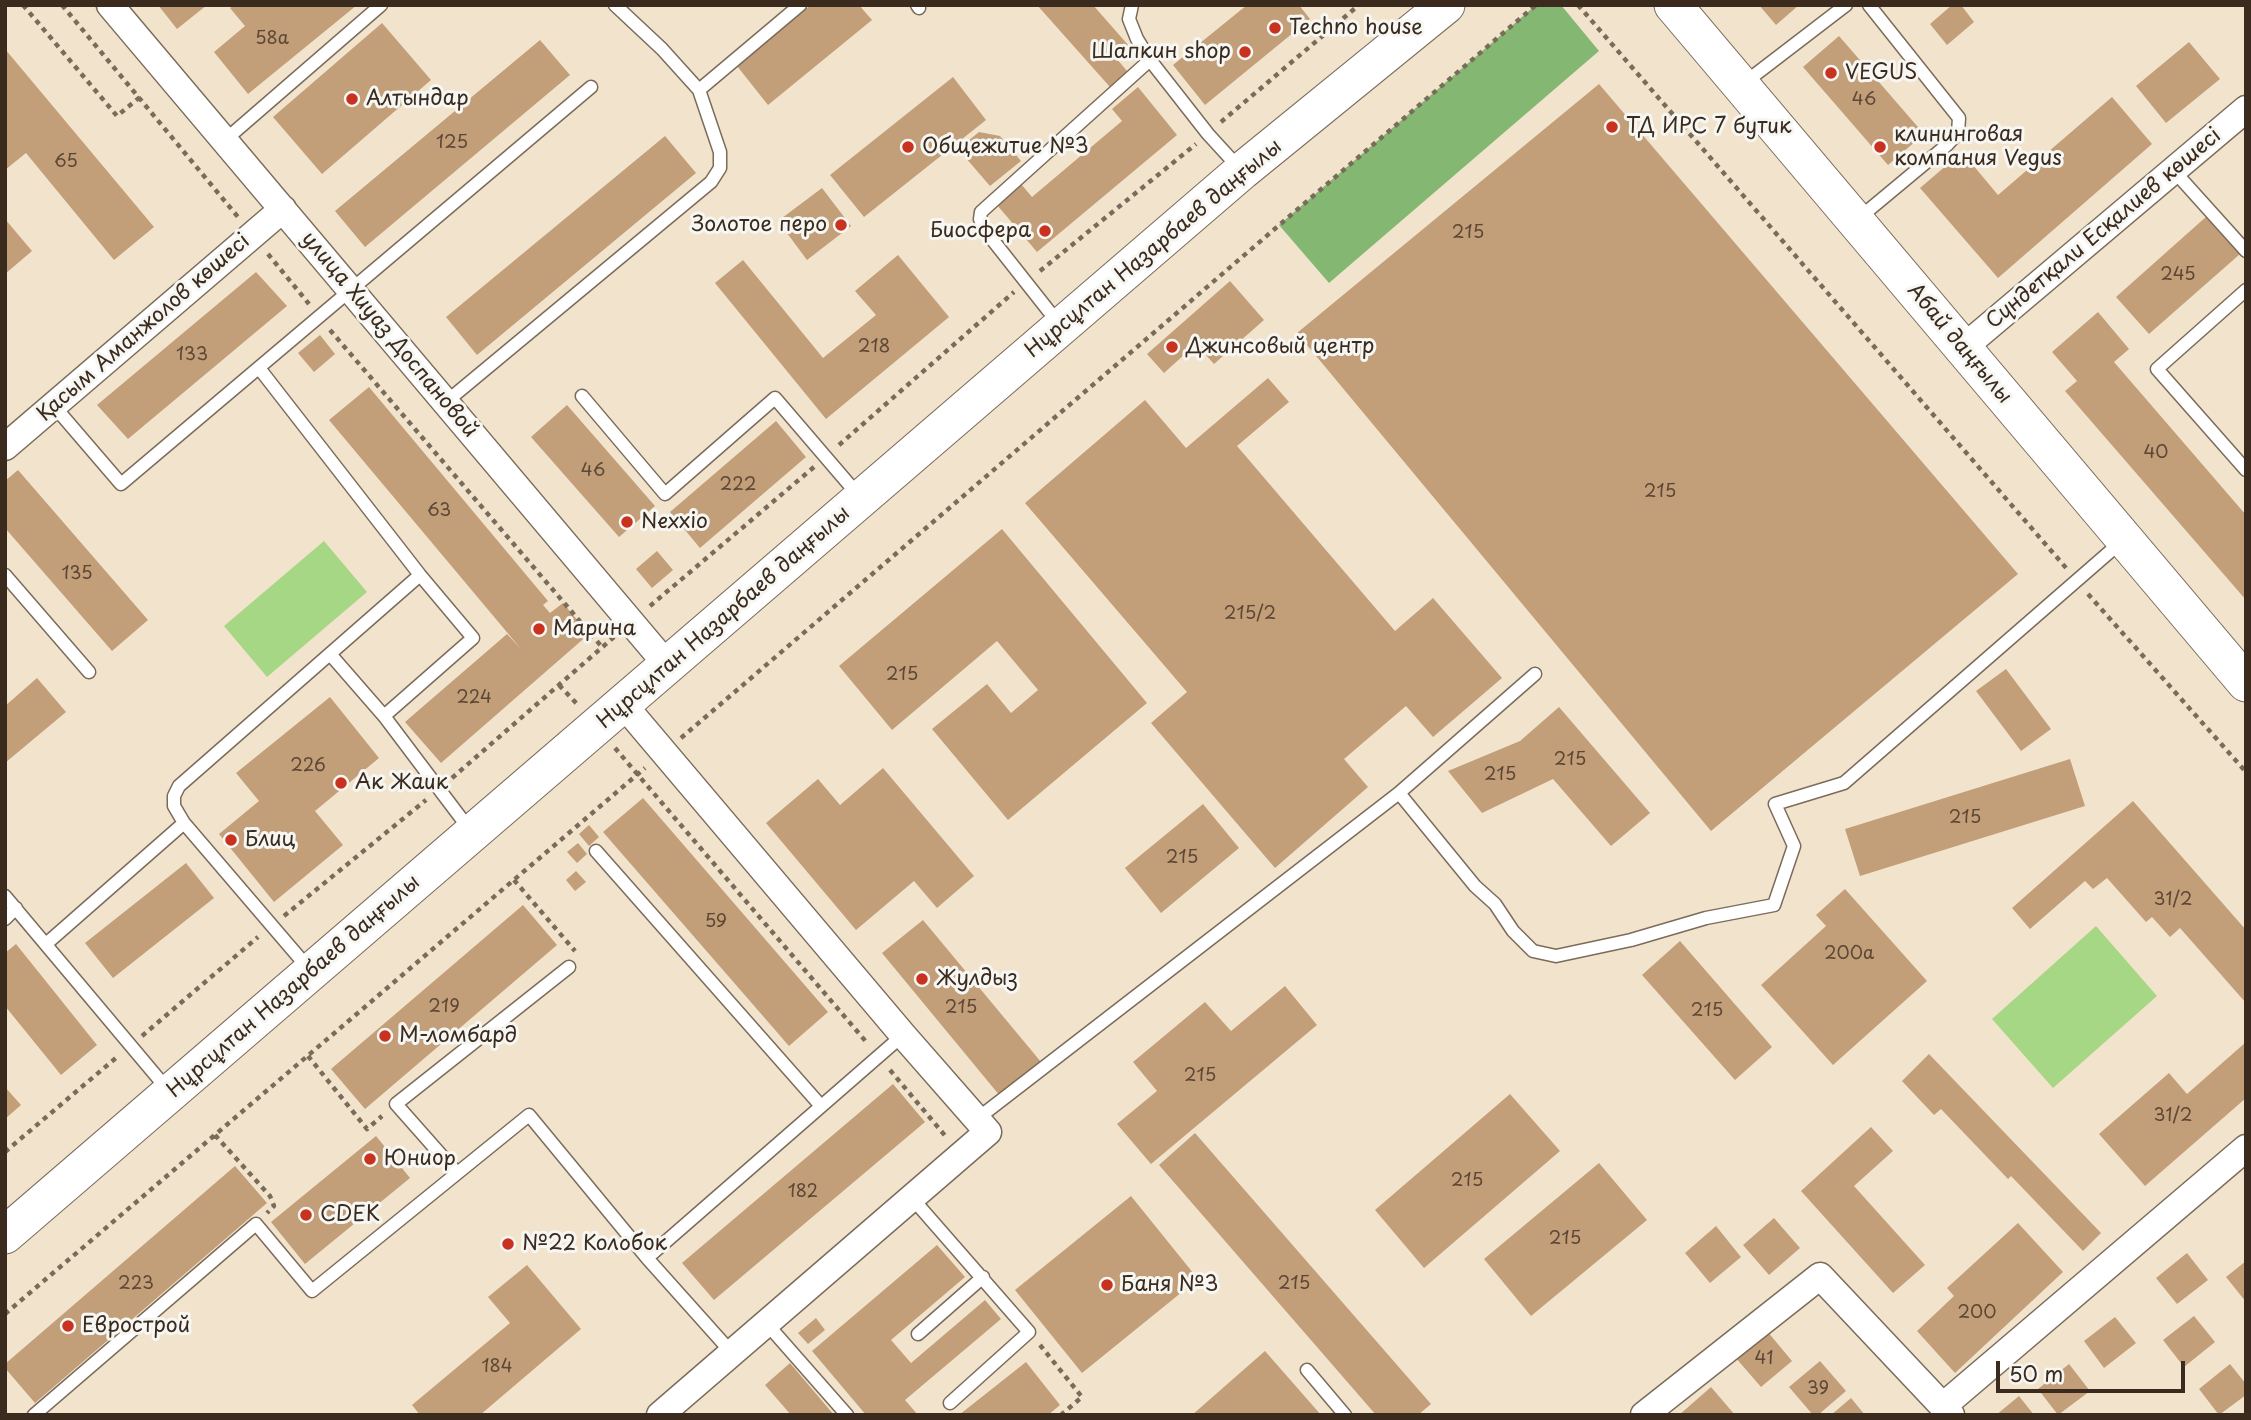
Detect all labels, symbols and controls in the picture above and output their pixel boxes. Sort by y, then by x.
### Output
place label: Techno house [1289,15,1423,41]
marker: Techno house [1267,20,1283,36]
house number: 58а [255,28,289,50]
place label: Шапкин shop [1091,39,1231,65]
marker: Шапкин shop [1237,44,1253,60]
place label: VEGUS [1845,60,1917,86]
marker: VEGUS [1823,65,1839,81]
place label: Алтындар [366,86,469,112]
house number: 46 [1852,89,1876,111]
marker: Алтындар [344,91,360,107]
place label: ТД ИРС 7 бутик [1626,114,1791,140]
marker: ТД ИРС 7 бутик [1604,119,1620,135]
place label: клининговая компания Vegus [1894,122,2062,172]
street label: Сүндетқали Есқалиев көшесі [1981,123,2227,335]
house number: 125 [436,132,468,154]
place label: Общежитие №3 [922,134,1089,160]
street label: Нұрсұлтан Назарбаев даңғылы [1021,134,1287,364]
marker: Общежитие №3 [900,139,916,155]
marker: клининговая компания Vegus [1872,139,1888,155]
house number: 65 [54,151,78,173]
place label: Золотое перо [692,212,827,238]
marker: Золотое перо [833,217,849,233]
place label: Биосфера [930,218,1031,244]
house number: 215 [1452,222,1484,244]
marker: Биосфера [1037,223,1053,239]
street label: улица Хиуаз Доспановой [296,227,482,443]
street label: Қасым Аманжолов көшесі [33,229,255,427]
house number: 245 [2160,264,2196,286]
street label: Абай даңғылы [1901,279,2017,409]
place label: Джинсовый центр [1186,334,1374,360]
house number: 218 [858,336,890,358]
marker: Джинсовый центр [1164,339,1180,355]
house number: 133 [176,344,208,366]
house number: 40 [2143,442,2169,464]
house number: 46 [581,460,605,482]
house number: 222 [720,474,756,496]
house number: 215 [1644,481,1676,503]
house number: 63 [427,500,451,522]
street label: Нұрсұлтан Назарбаев даңғылы [592,501,856,735]
place label: Nexxio [641,509,708,535]
marker: Nexxio [619,514,635,530]
house number: 135 [61,563,93,585]
house number: 215/2 [1224,603,1276,625]
place label: Марина [553,616,636,642]
marker: Марина [531,621,547,637]
house number: 215 [886,664,918,686]
house number: 224 [456,687,492,709]
house number: 215 [1554,749,1586,771]
house number: 226 [290,755,326,777]
house number: 215 [1484,764,1516,786]
place label: Ак Жаик [355,770,448,796]
marker: Ак Жаик [333,775,349,791]
house number: 215 [1949,807,1981,829]
place label: Блиц [245,827,296,853]
marker: Блиц [223,832,239,848]
house number: 215 [1166,847,1198,869]
street label: Нұрсұлтан Назарбаев даңғылы [162,870,426,1104]
house number: 31/2 [2154,889,2192,911]
house number: 59 [705,911,727,933]
house number: 200а [1824,943,1874,965]
place label: Жулдыз [936,966,1018,992]
marker: Жулдыз [914,971,930,987]
house number: 219 [428,996,460,1018]
house number: 215 [945,997,977,1019]
house number: 215 [1691,1000,1723,1022]
place label: М-ломбард [399,1023,517,1049]
marker: М-ломбард [377,1028,393,1044]
house number: 215 [1184,1065,1216,1087]
house number: 31/2 [2154,1105,2192,1127]
place label: Юниор [384,1146,456,1172]
marker: Юниор [362,1151,378,1167]
house number: 215 [1451,1170,1483,1192]
house number: 182 [788,1181,818,1203]
place label: CDEK [320,1202,380,1228]
marker: CDEK [298,1207,314,1223]
house number: 215 [1549,1228,1581,1250]
place label: №22 Колобок [522,1231,667,1257]
marker: №22 Колобок [500,1236,516,1252]
place label: Баня №3 [1121,1272,1218,1298]
house number: 223 [118,1273,154,1295]
house number: 215 [1278,1273,1310,1295]
marker: Баня №3 [1099,1277,1115,1293]
house number: 200 [1958,1302,1996,1324]
place label: Еврострой [82,1313,190,1339]
marker: Еврострой [60,1318,76,1334]
scale bar [1999,1346,2188,1390]
house number: 41 [1755,1348,1773,1370]
house number: 184 [481,1356,513,1378]
text: 50 m [2009,1357,2063,1389]
house number: 39 [1807,1378,1829,1400]

